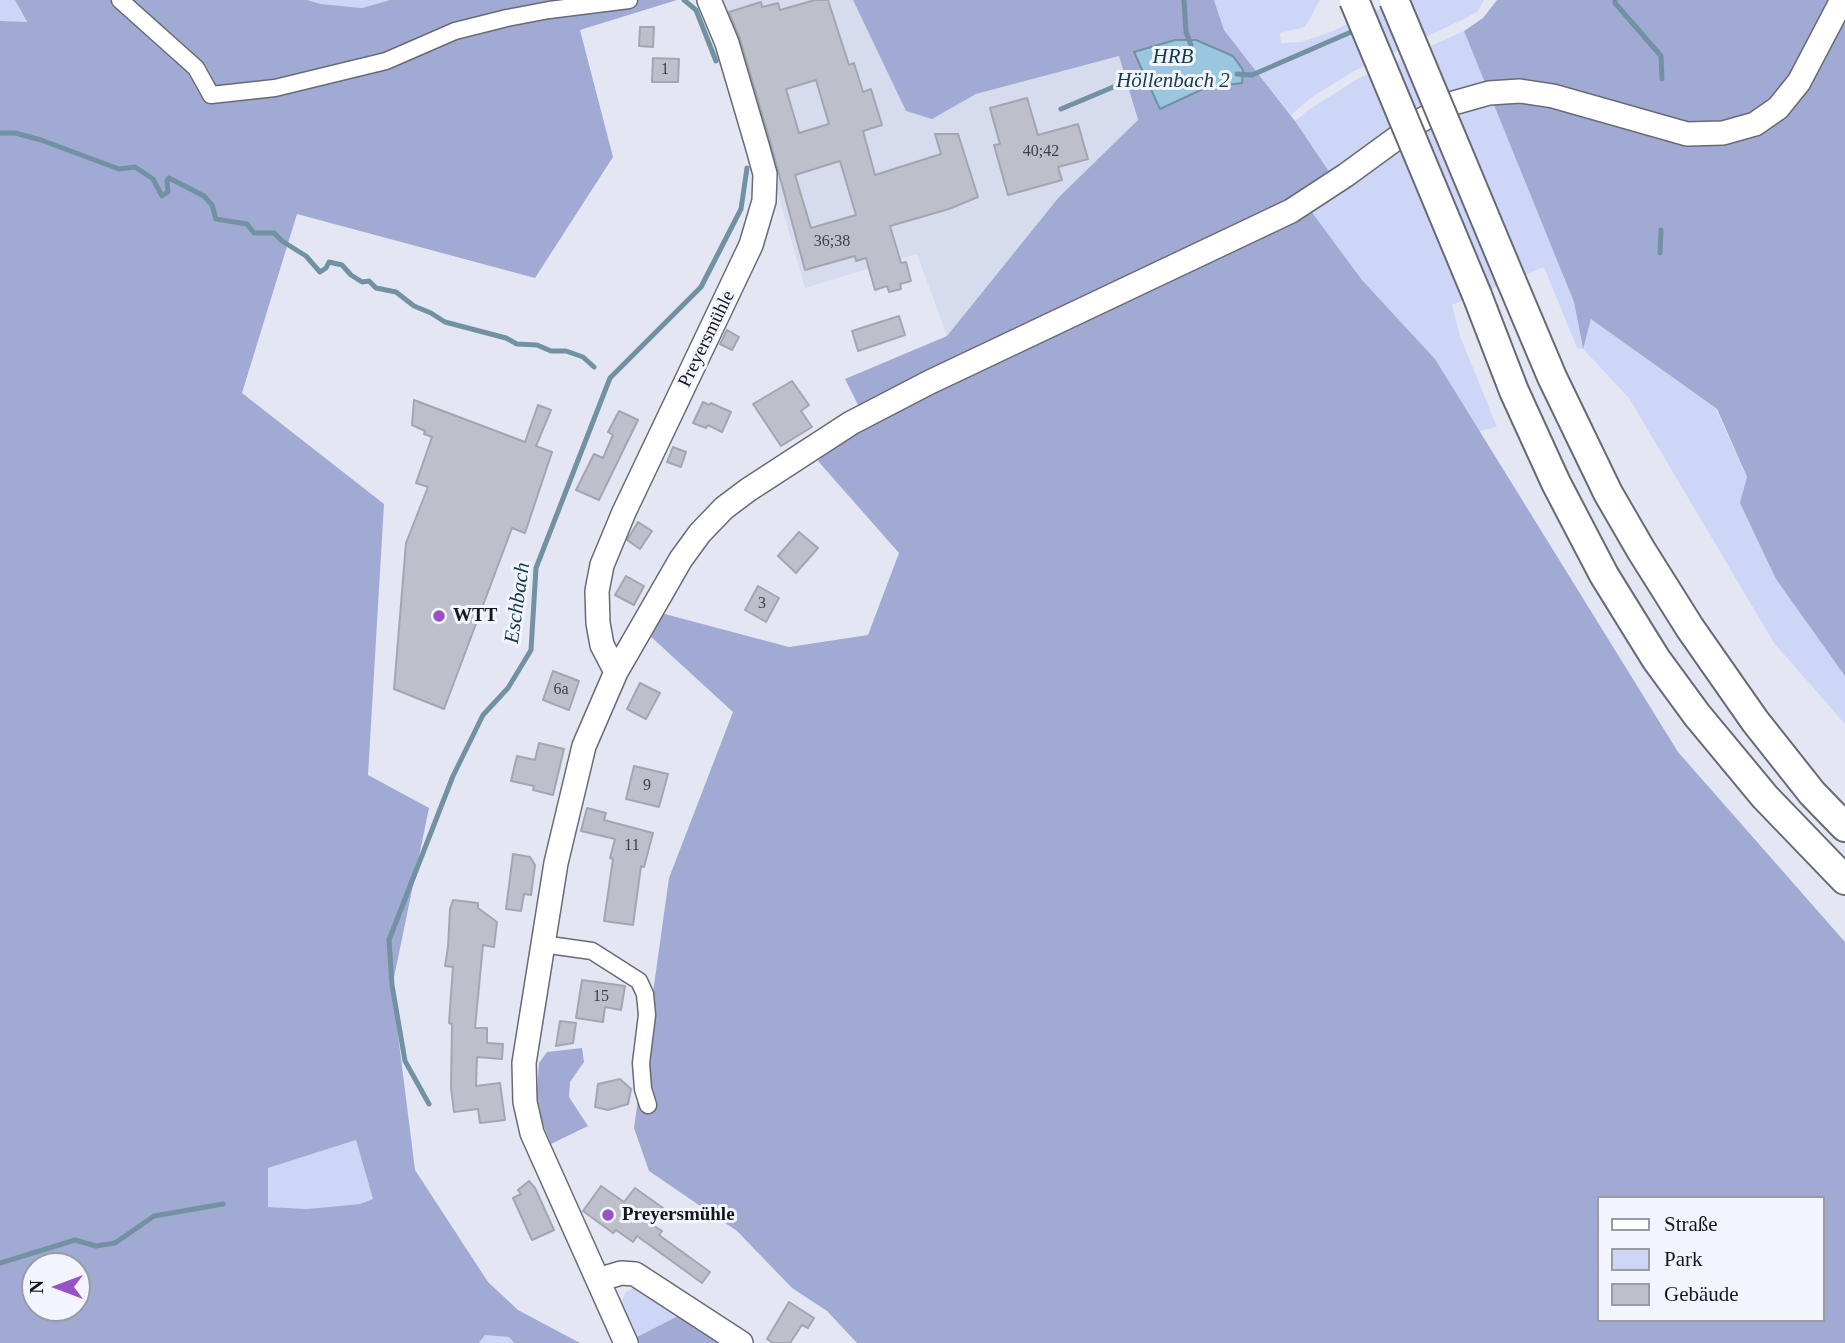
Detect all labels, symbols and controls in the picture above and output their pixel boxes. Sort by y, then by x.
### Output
water label: HRB Höllenbach 2 [1116,44,1230,94]
house number: 1 [661,60,669,80]
house number: 40;42 [1023,142,1059,162]
house number: 36;38 [814,232,850,252]
street label: Preyersmühle [674,287,740,391]
water label: Eschbach [500,561,536,645]
house number: 3 [758,594,766,614]
place label: WTT [453,605,497,627]
marker: WTT [431,608,447,624]
house number: 6a [553,680,569,700]
house number: 9 [643,776,651,796]
house number: 11 [624,836,640,856]
house number: 15 [593,987,609,1007]
legend [1596,1196,1824,1322]
place label: Preyersmühle [622,1204,735,1226]
marker: Preyersmühle [600,1207,616,1223]
text: Straße [1664,1212,1718,1236]
text: Park [1664,1247,1703,1271]
north arrow [21,1252,91,1322]
text: N [26,1280,47,1294]
text: Gebäude [1664,1282,1739,1306]

